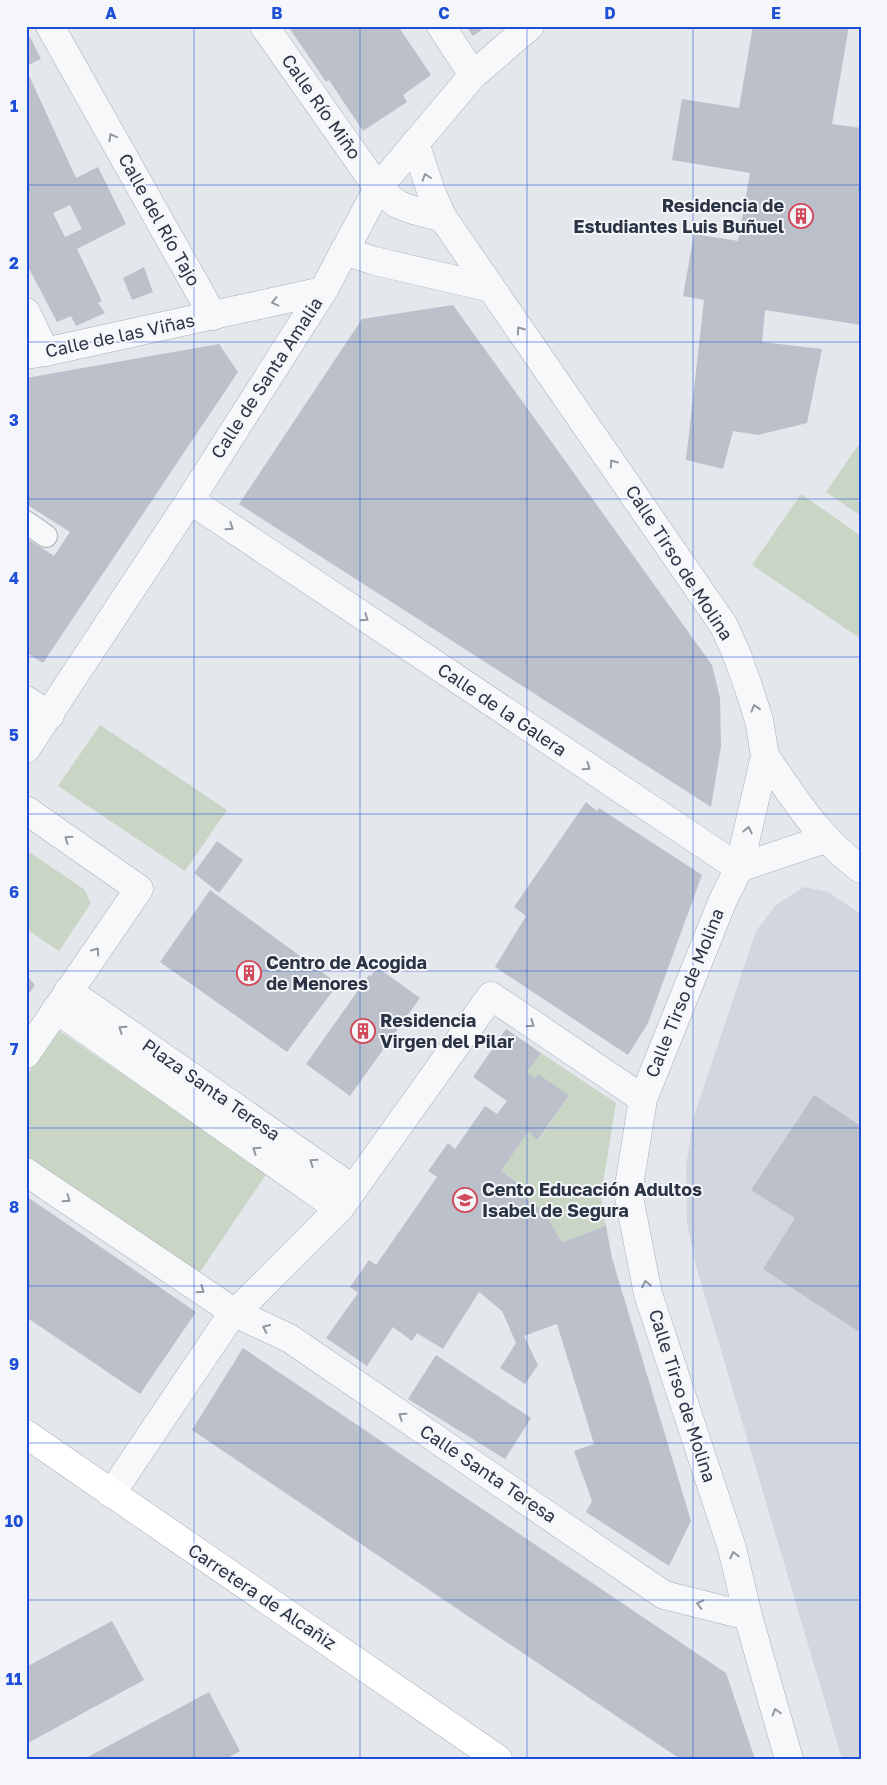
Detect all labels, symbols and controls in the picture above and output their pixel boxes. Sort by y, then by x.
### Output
text: A [105,3,117,23]
text: B [271,3,283,23]
text: C [438,3,450,23]
text: D [604,3,616,23]
text: E [771,3,781,23]
street label: Calle Río Miño [277,50,366,163]
text: 1 [10,96,18,116]
one-way arrow [108,133,118,142]
street label: Calle del Río Tajo [114,149,205,290]
one-way arrow [422,173,432,182]
place label: Residencia de Estudiantes Luis Buñuel [573,194,784,237]
building icon: Residencia de Estudiantes Luis Buñuel [788,203,814,229]
text: 2 [9,253,19,273]
street label: Calle de Santa Amalia [206,293,327,462]
one-way arrow [271,296,280,307]
street label: Calle de las Viñas [43,308,197,362]
one-way arrow [517,326,526,335]
text: 3 [9,410,19,430]
one-way arrow [610,459,619,469]
street label: Calle Tirso de Molina [621,481,738,644]
one-way arrow [224,521,234,530]
text: 4 [9,568,19,588]
one-way arrow [359,612,369,621]
street label: Calle de la Galera [434,658,571,761]
one-way arrow [751,704,761,713]
text: 5 [9,725,19,745]
one-way arrow [581,761,591,770]
one-way arrow [742,825,753,834]
one-way arrow [65,836,74,845]
text: 6 [9,882,19,902]
street label: Calle Tirso de Molina [640,905,728,1080]
one-way arrow [90,947,99,957]
place label: Centro de Acogida de Menores [266,951,427,994]
building icon: Centro de Acogida de Menores [236,960,262,986]
place label: Residencia Virgen del Pilar [380,1009,514,1052]
one-way arrow [526,1017,535,1027]
building icon: Residencia Virgen del Pilar [350,1018,376,1044]
one-way arrow [118,1026,128,1035]
street label: Plaza Santa Teresa [139,1033,285,1145]
text: 7 [10,1039,19,1059]
one-way arrow [253,1148,262,1156]
one-way arrow [309,1159,319,1168]
place label: Cento Educación Adultos Isabel de Segura [482,1178,702,1221]
school or university icon: Cento Educación Adultos Isabel de Segura [452,1187,478,1213]
one-way arrow [61,1193,70,1202]
text: 8 [9,1197,19,1217]
one-way arrow [641,1280,652,1288]
one-way arrow [196,1284,205,1294]
street label: Calle Tirso de Molina [645,1306,721,1485]
one-way arrow [262,1324,271,1334]
text: 9 [9,1354,19,1374]
one-way arrow [398,1413,408,1422]
street label: Calle Santa Teresa [416,1419,561,1527]
text: 10 [5,1511,23,1531]
street label: Carretera de Alcañiz [184,1538,341,1654]
one-way arrow [729,1551,740,1560]
one-way arrow [696,1599,705,1610]
text: 11 [6,1669,22,1689]
one-way arrow [771,1708,781,1717]

